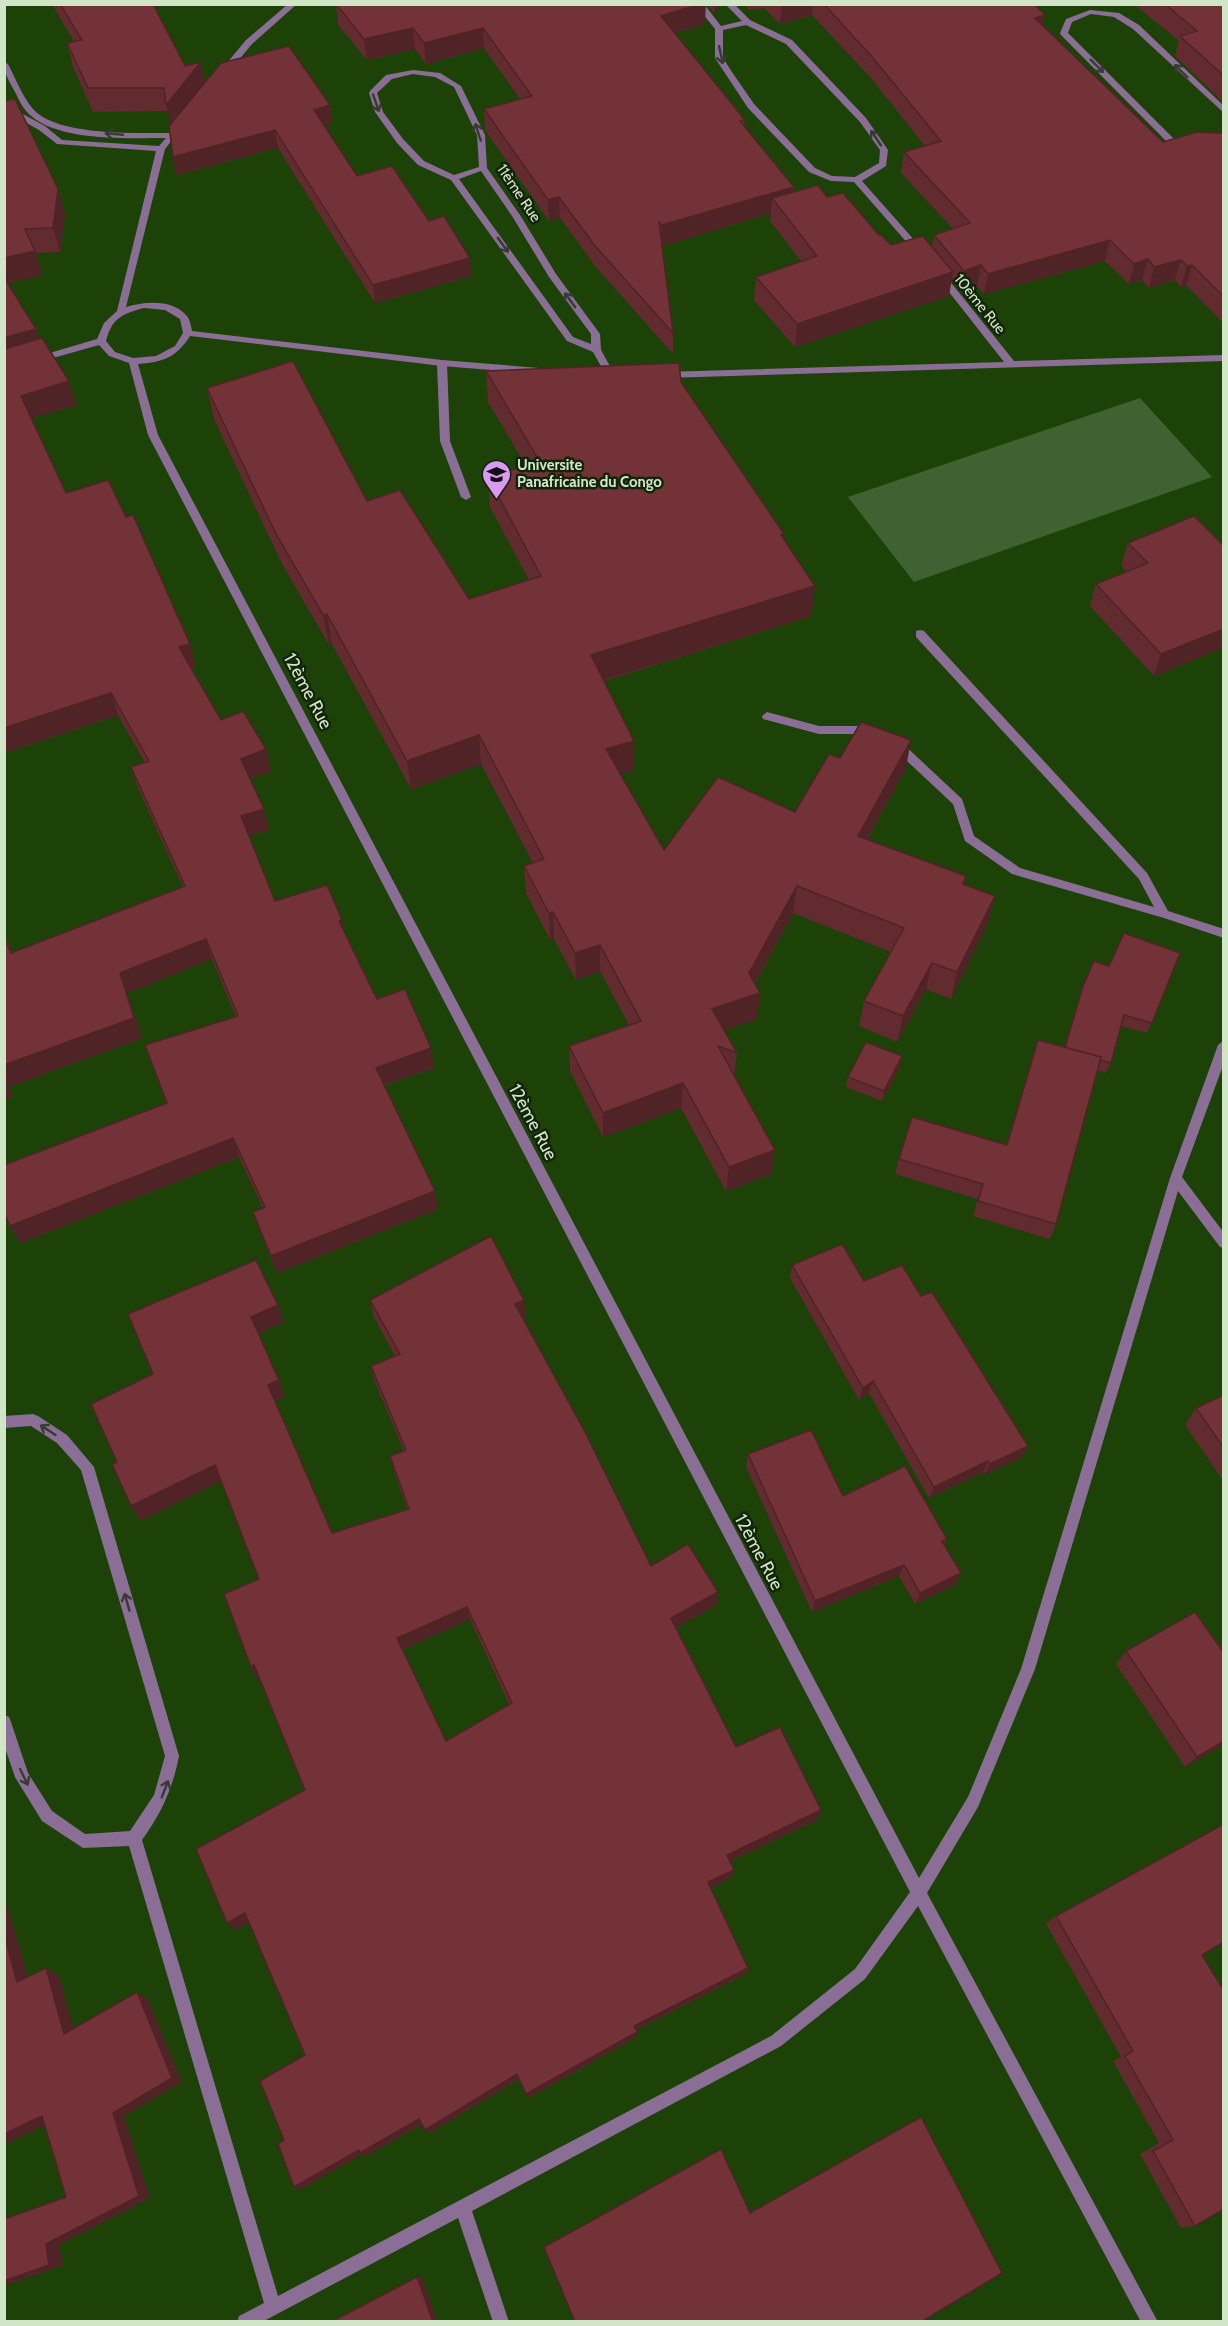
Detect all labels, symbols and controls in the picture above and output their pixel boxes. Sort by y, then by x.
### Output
one-way arrow [716,45,727,64]
one-way arrow [1089,59,1104,74]
one-way arrow [1174,63,1189,78]
one-way arrow [372,93,383,112]
one-way arrow [472,123,483,142]
one-way arrow [104,128,124,139]
one-way arrow [870,131,882,147]
street label: 11ème Rue [493,161,545,226]
one-way arrow [497,237,509,253]
street label: 10ème Rue [950,270,1010,338]
one-way arrow [564,292,576,308]
place label: Universite Panafricaine du Congo [517,456,662,491]
school or university icon: Universite Panafricaine du Congo [480,458,512,500]
street label: 12ème Rue [279,649,337,733]
street label: 12ème Rue [504,1080,562,1164]
one-way arrow [40,1423,57,1435]
street label: 12ème Rue [730,1510,788,1594]
one-way arrow [121,1593,132,1612]
one-way arrow [18,1768,30,1786]
one-way arrow [160,1780,171,1799]

